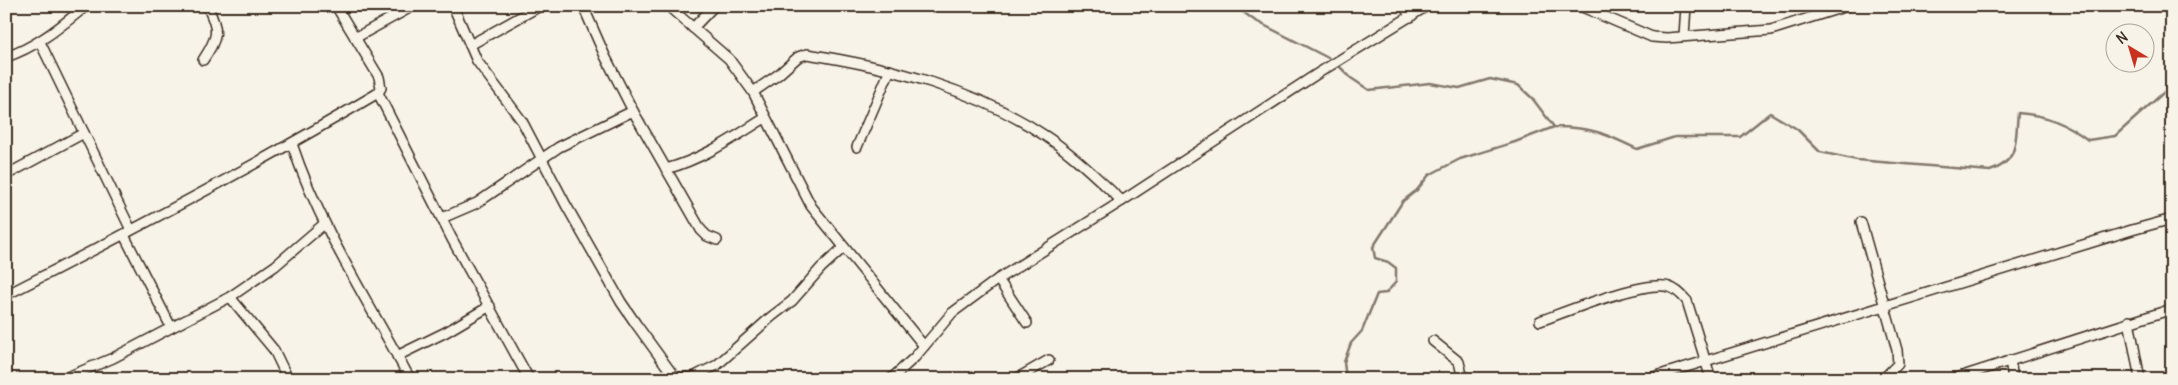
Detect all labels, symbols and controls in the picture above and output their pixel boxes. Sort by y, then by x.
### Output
north arrow [2106,22,2156,72]
text: N [2113,28,2131,48]

